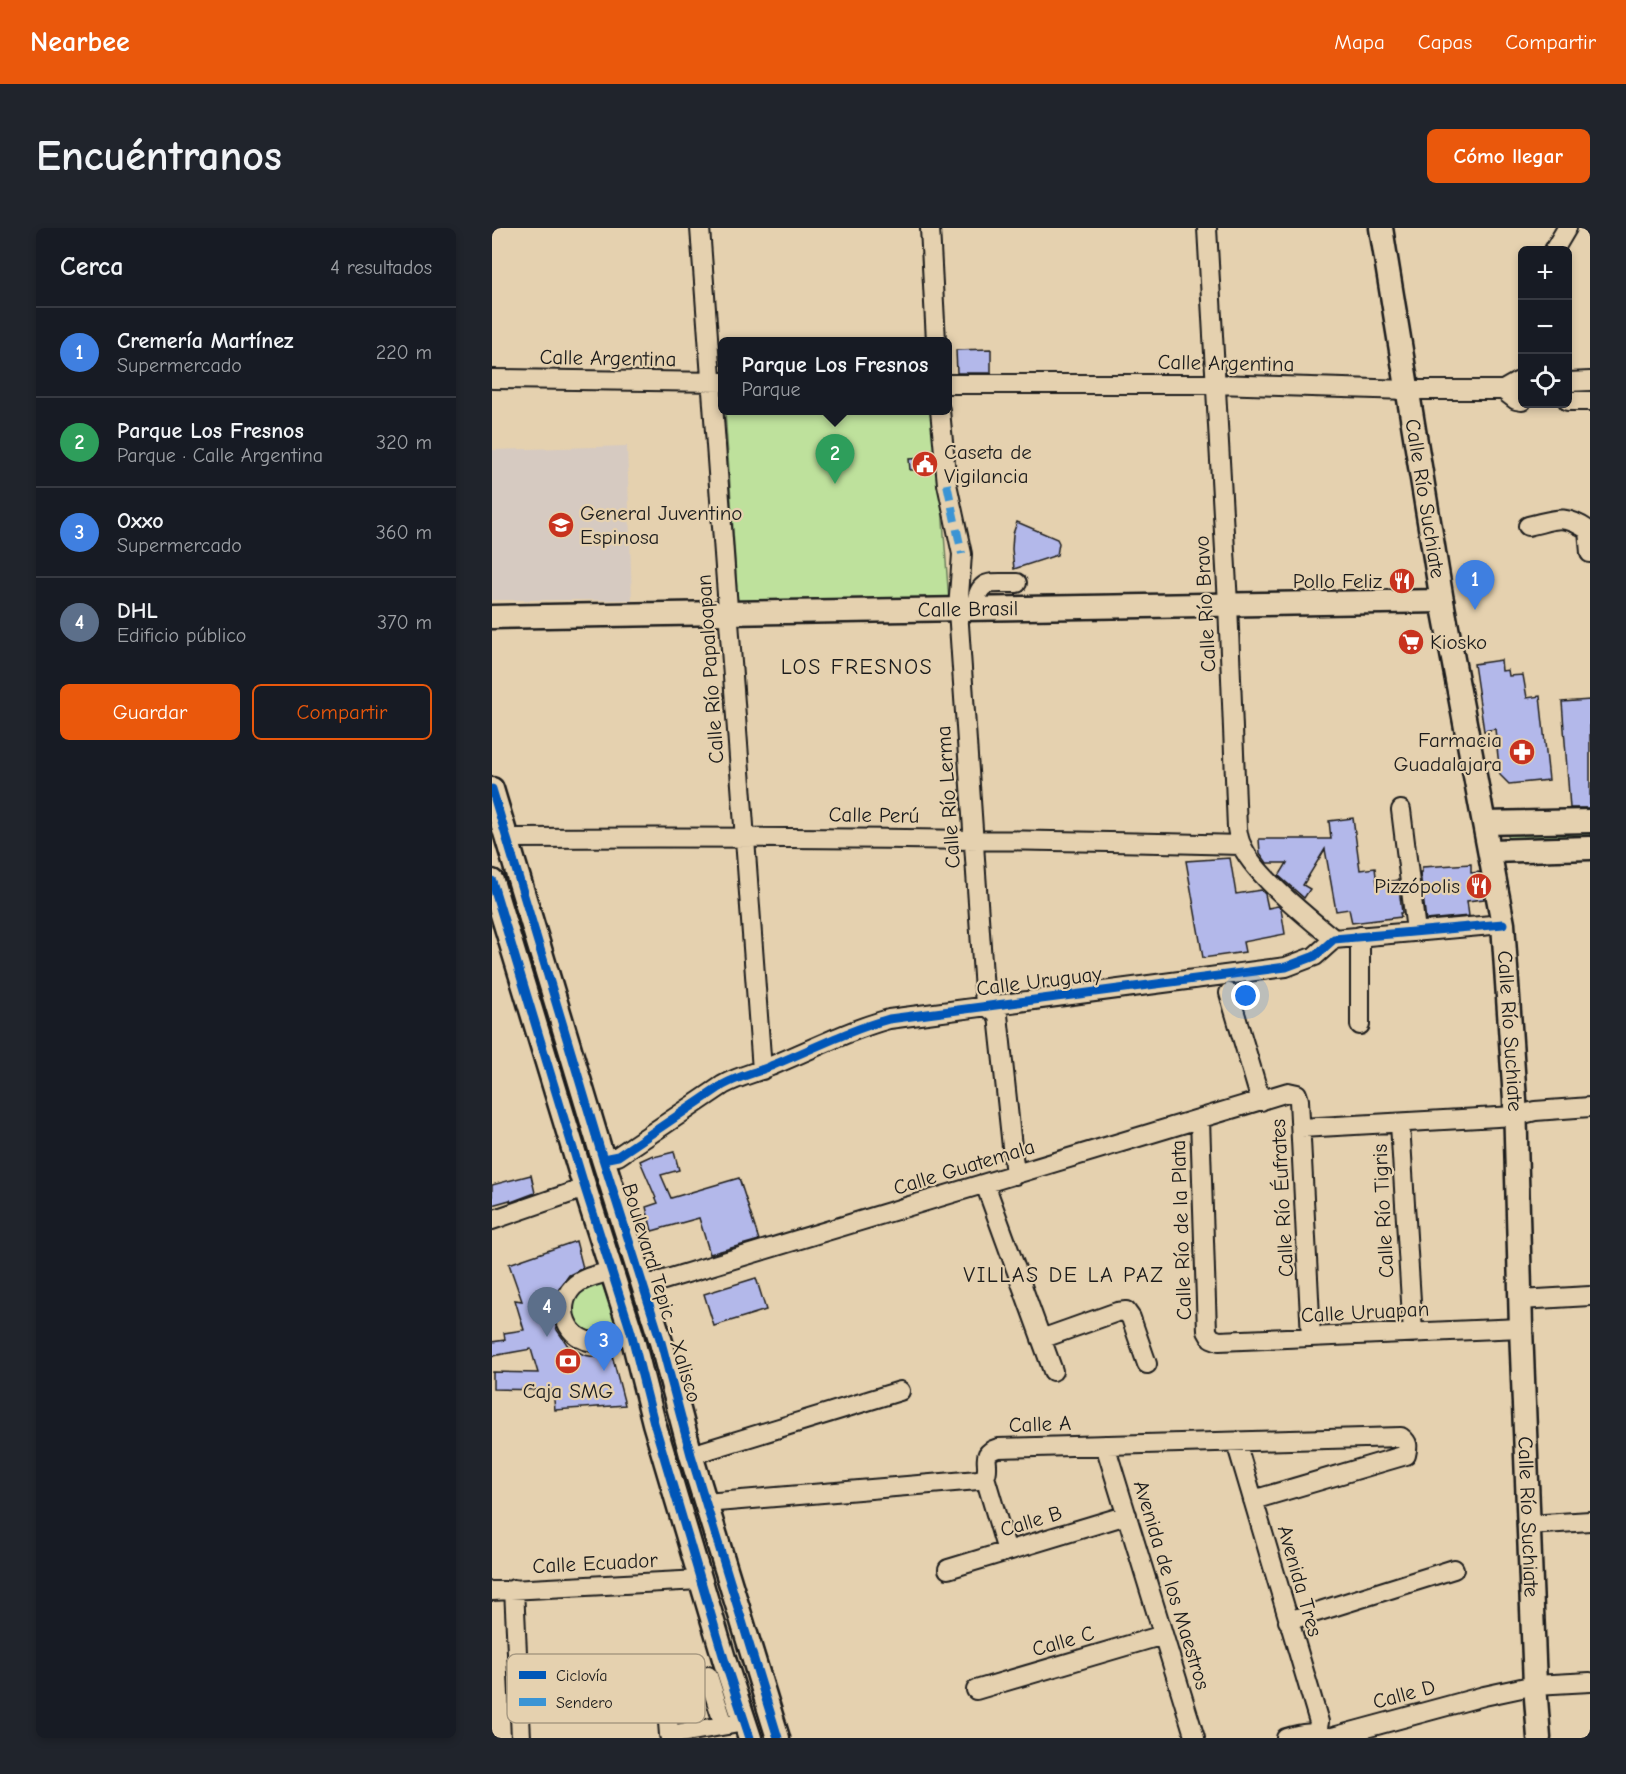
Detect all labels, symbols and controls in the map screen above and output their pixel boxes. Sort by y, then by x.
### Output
text: Nearbee [30,26,130,58]
text: Mapa [1334,30,1385,54]
text: Capas [1418,30,1472,54]
text: Compartir [1505,30,1596,54]
button: Cómo llegar [1427,129,1590,183]
text: Encuéntranos [36,132,282,181]
map controls [1518,246,1572,408]
button: + [1518,246,1572,300]
text: Cerca [60,252,124,282]
text: 4 resultados [330,256,432,279]
button: − [1518,300,1572,354]
text: Cremería Martínez [117,328,293,354]
popup [718,337,952,415]
text: 1 [76,341,83,364]
text: 220 m [376,341,432,364]
street label: Calle Argentina [539,345,677,371]
street label: Calle Argentina [1157,350,1295,376]
text: Parque Los Fresnos [742,352,928,378]
text: Supermercado [117,354,242,377]
button: locate [1518,354,1572,408]
text: Parque [742,378,800,401]
street label: Calle Río Suchiate [1400,417,1450,580]
text: Parque Los Fresnos [117,418,304,444]
text: 2 [75,431,84,454]
text: 320 m [376,431,432,454]
pin: 2 [816,434,854,484]
place label: Caseta de Vigilancia [944,440,1032,488]
text: Parque · Calle Argentina [117,444,323,467]
public building icon: Caseta de Vigilancia [910,449,940,479]
place label: General Juventino Espinosa [580,501,742,549]
text: Oxxo [117,508,164,534]
school or university icon: General Juventino Espinosa [546,510,576,540]
text: 3 [75,521,84,544]
text: 360 m [376,521,432,544]
text: Supermercado [117,534,242,557]
street label: Calle Río Bravo [1189,535,1221,673]
pin: 1 [1456,560,1494,610]
restaurant icon: Pollo Feliz [1387,566,1417,596]
place label: Pollo Feliz [1293,569,1382,593]
street label: Calle Río Papaloapan [691,574,729,764]
street label: Calle Brasil [917,596,1018,622]
text: DHL [117,598,158,624]
text: 4 [75,611,84,634]
text: 370 m [377,611,432,634]
text: Edificio público [117,624,246,647]
supermarket icon: Kiosko [1396,627,1426,657]
place label: Kiosko [1430,630,1487,654]
district label: LOS FRESNOS [781,654,933,680]
button: Guardar [60,684,240,740]
button: Compartir [252,684,432,740]
street label: Calle Río Lerma [931,725,965,869]
place label: Farmacia Guadalajara [1393,728,1502,776]
pharmacy icon: Farmacia Guadalajara [1507,737,1537,767]
street label: Calle Perú [828,802,920,828]
restaurant icon: Pizzópolis [1464,871,1494,901]
place label: Pizzópolis [1374,874,1460,898]
street label: Calle Río Suchiate [1493,950,1527,1112]
street label: Calle Uruguay [975,961,1104,1001]
your location [1231,981,1260,1010]
street label: Calle Río Éufrates [1266,1118,1298,1278]
street label: Calle Guatemala [890,1134,1038,1200]
street label: Calle Río de la Plata [1166,1139,1196,1321]
street label: Calle Río Tigris [1367,1143,1399,1279]
street label: Boulevard Tepic - Xalisco [617,1181,707,1405]
district label: VILLAS DE LA PAZ [963,1262,1165,1288]
pin: 4 [528,1288,566,1337]
street label: Calle Uruapan [1300,1297,1430,1327]
pin: 3 [584,1322,624,1371]
bank icon: Caja SMG [553,1346,583,1376]
place label: Caja SMG [523,1379,613,1403]
street label: Calle A [1008,1411,1072,1437]
street label: Calle Río Suchiate [1513,1436,1544,1598]
street label: Avenida de los Maestros [1129,1477,1215,1693]
street label: Calle B [997,1500,1065,1542]
street label: Avenida Tres [1273,1523,1327,1639]
street label: Calle Ecuador [532,1548,659,1578]
street label: Calle C [1029,1621,1097,1661]
legend [507,1654,705,1723]
text: Ciclovía [556,1667,608,1685]
street label: Calle D [1370,1674,1438,1714]
text: Sendero [556,1694,613,1712]

